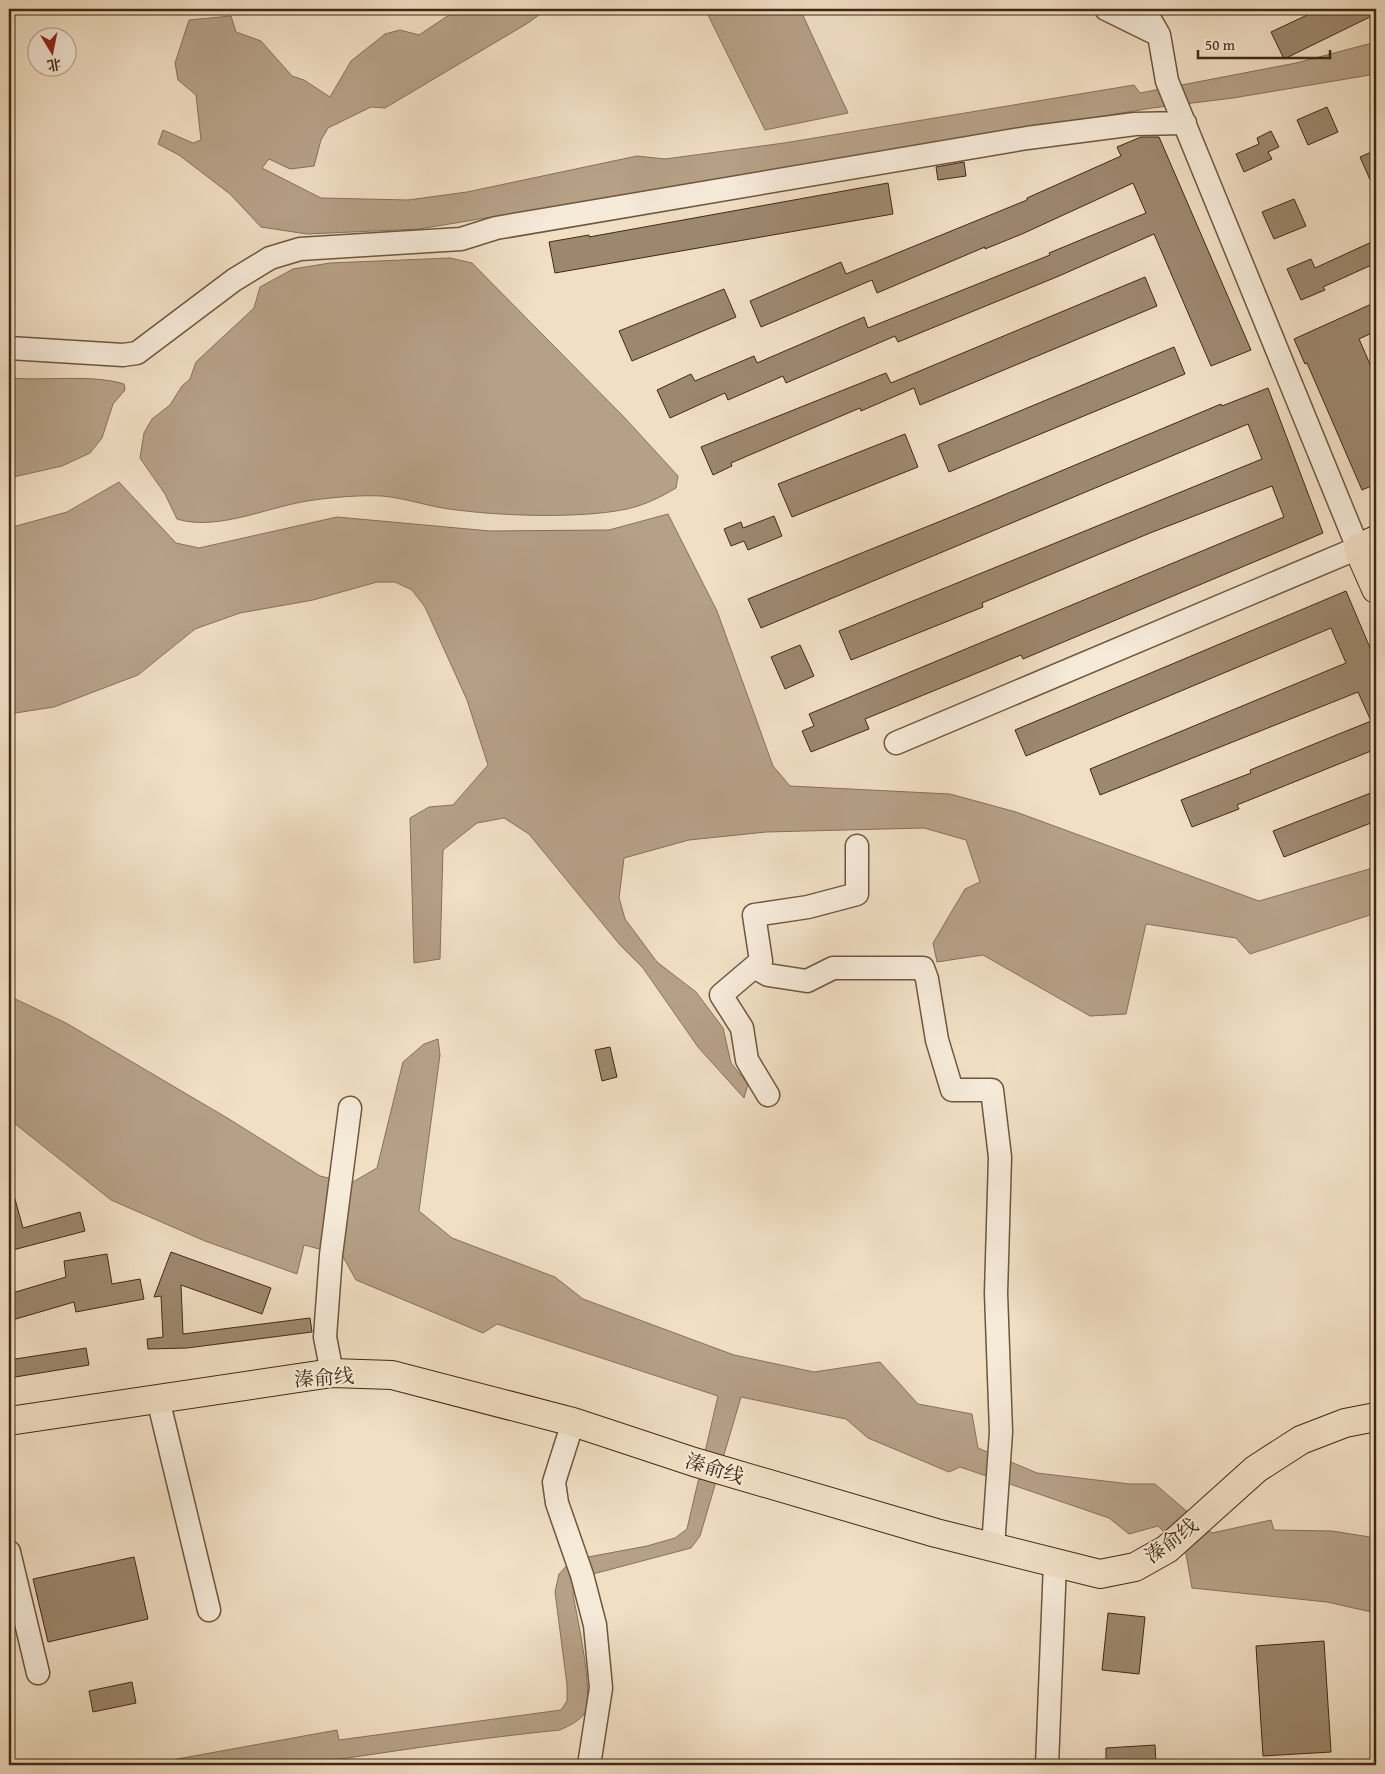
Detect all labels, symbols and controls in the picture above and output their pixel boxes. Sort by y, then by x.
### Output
north arrow [28,28,78,78]
scale bar [1198,28,1330,60]
text: 50 m [1205,34,1236,55]
text: 北 [46,54,63,76]
street label: 溱俞线 [293,1360,355,1394]
street label: 溱俞线 [682,1445,748,1491]
street label: 溱俞线 [1138,1510,1204,1570]

